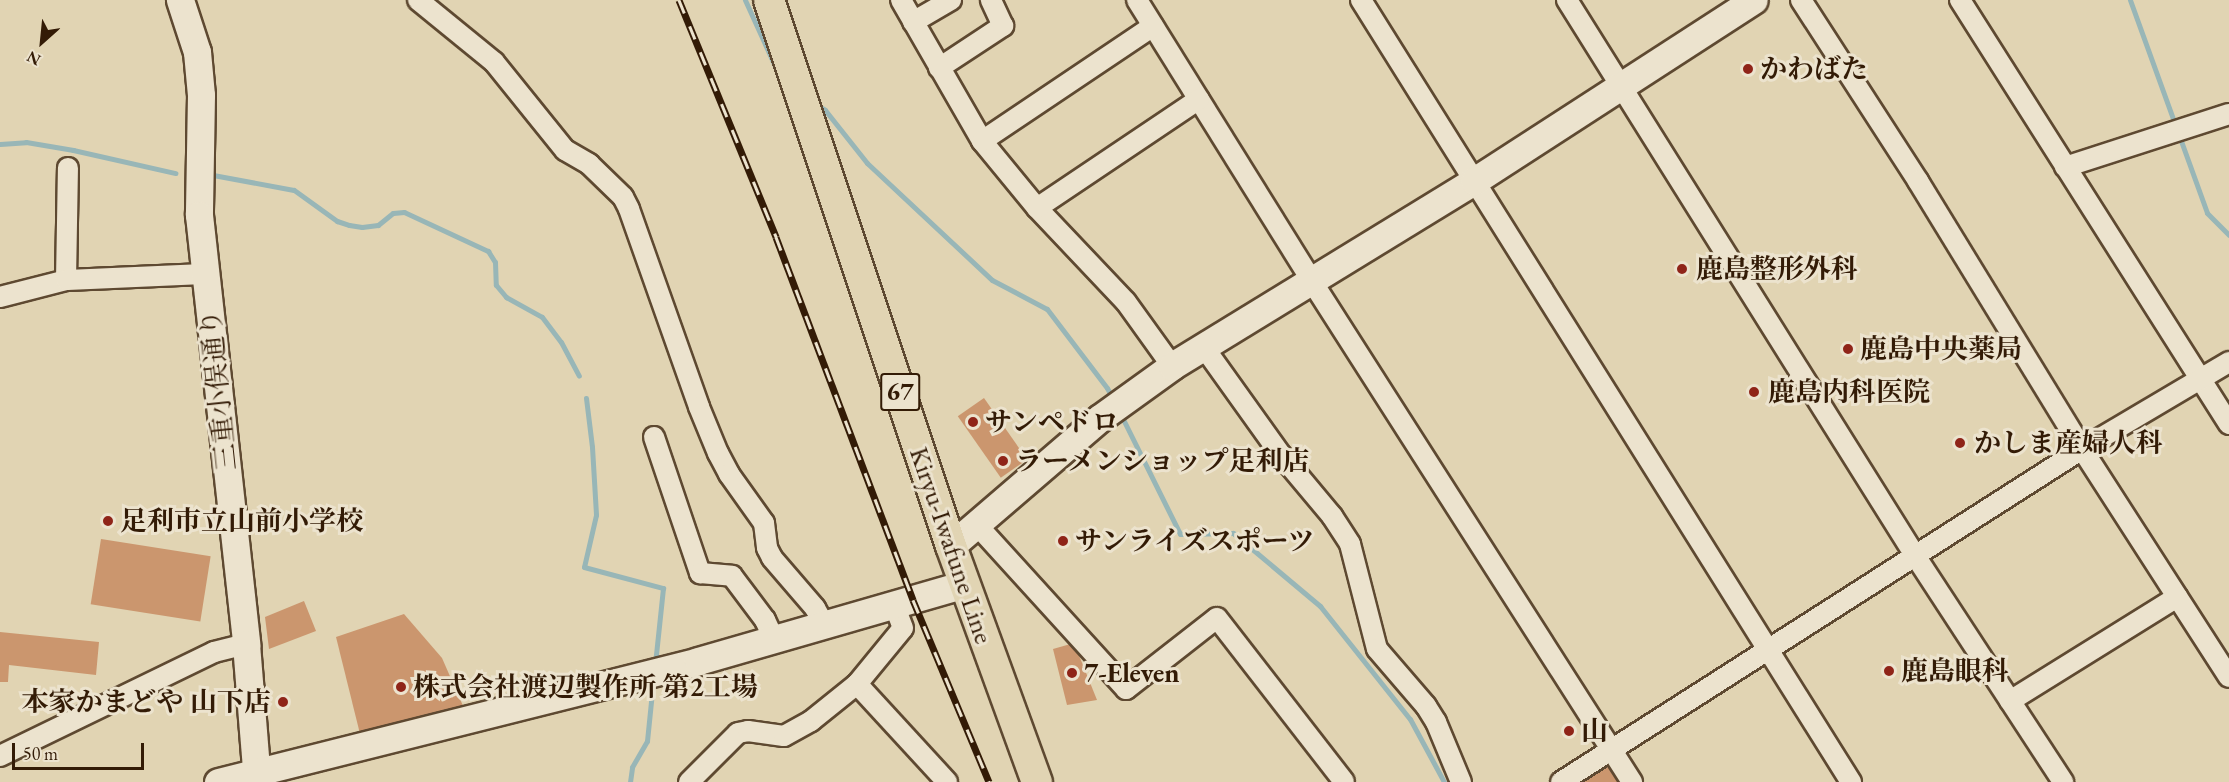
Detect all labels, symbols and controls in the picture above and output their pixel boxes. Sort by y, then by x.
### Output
north arrow [12,12,72,72]
text: N [23,46,44,71]
place label: かわばた [1760,53,1868,85]
marker: かわばた [1741,62,1755,76]
place label: 鹿島整形外科 [1696,253,1858,285]
marker: 鹿島整形外科 [1673,260,1691,278]
street label: 三重小俣通り [193,308,243,472]
place label: 鹿島中央薬局 [1860,333,2022,365]
marker: 鹿島中央薬局 [1841,342,1855,356]
road number: 67 [879,369,921,415]
place label: 鹿島内科医院 [1768,376,1930,408]
marker: 鹿島内科医院 [1745,383,1763,401]
place label: サンペドロ [985,406,1120,438]
marker: サンペドロ [966,415,980,429]
place label: かしま産婦人科 [1974,427,2163,459]
marker: かしま産婦人科 [1951,434,1969,452]
street label: Kiryu-Iwafune Line [903,442,1001,648]
place label: ラーメンショップ足利店 [1015,445,1312,477]
marker: ラーメンショップ足利店 [996,454,1010,468]
place label: 足利市立山前小学校 [120,505,363,537]
marker: 足利市立山前小学校 [101,514,115,528]
place label: サンライズスポーツ [1075,525,1318,557]
marker: サンライズスポーツ [1056,534,1070,548]
place label: 鹿島眼科 [1901,655,2009,687]
place label: 7-Eleven [1084,657,1180,689]
marker: 鹿島眼科 [1882,664,1896,678]
marker: 7-Eleven [1065,666,1079,680]
place label: 株式会社渡辺製作所 第2工場 [413,671,758,703]
marker: 株式会社渡辺製作所 第2工場 [394,680,408,694]
place label: 本家かまどや 山下店 [22,686,271,718]
marker: 本家かまどや 山下店 [276,695,290,709]
place label: 山 [1581,715,1608,747]
marker: 山 [1562,724,1576,738]
scale bar [15,731,147,769]
text: 50 m [23,742,58,765]

